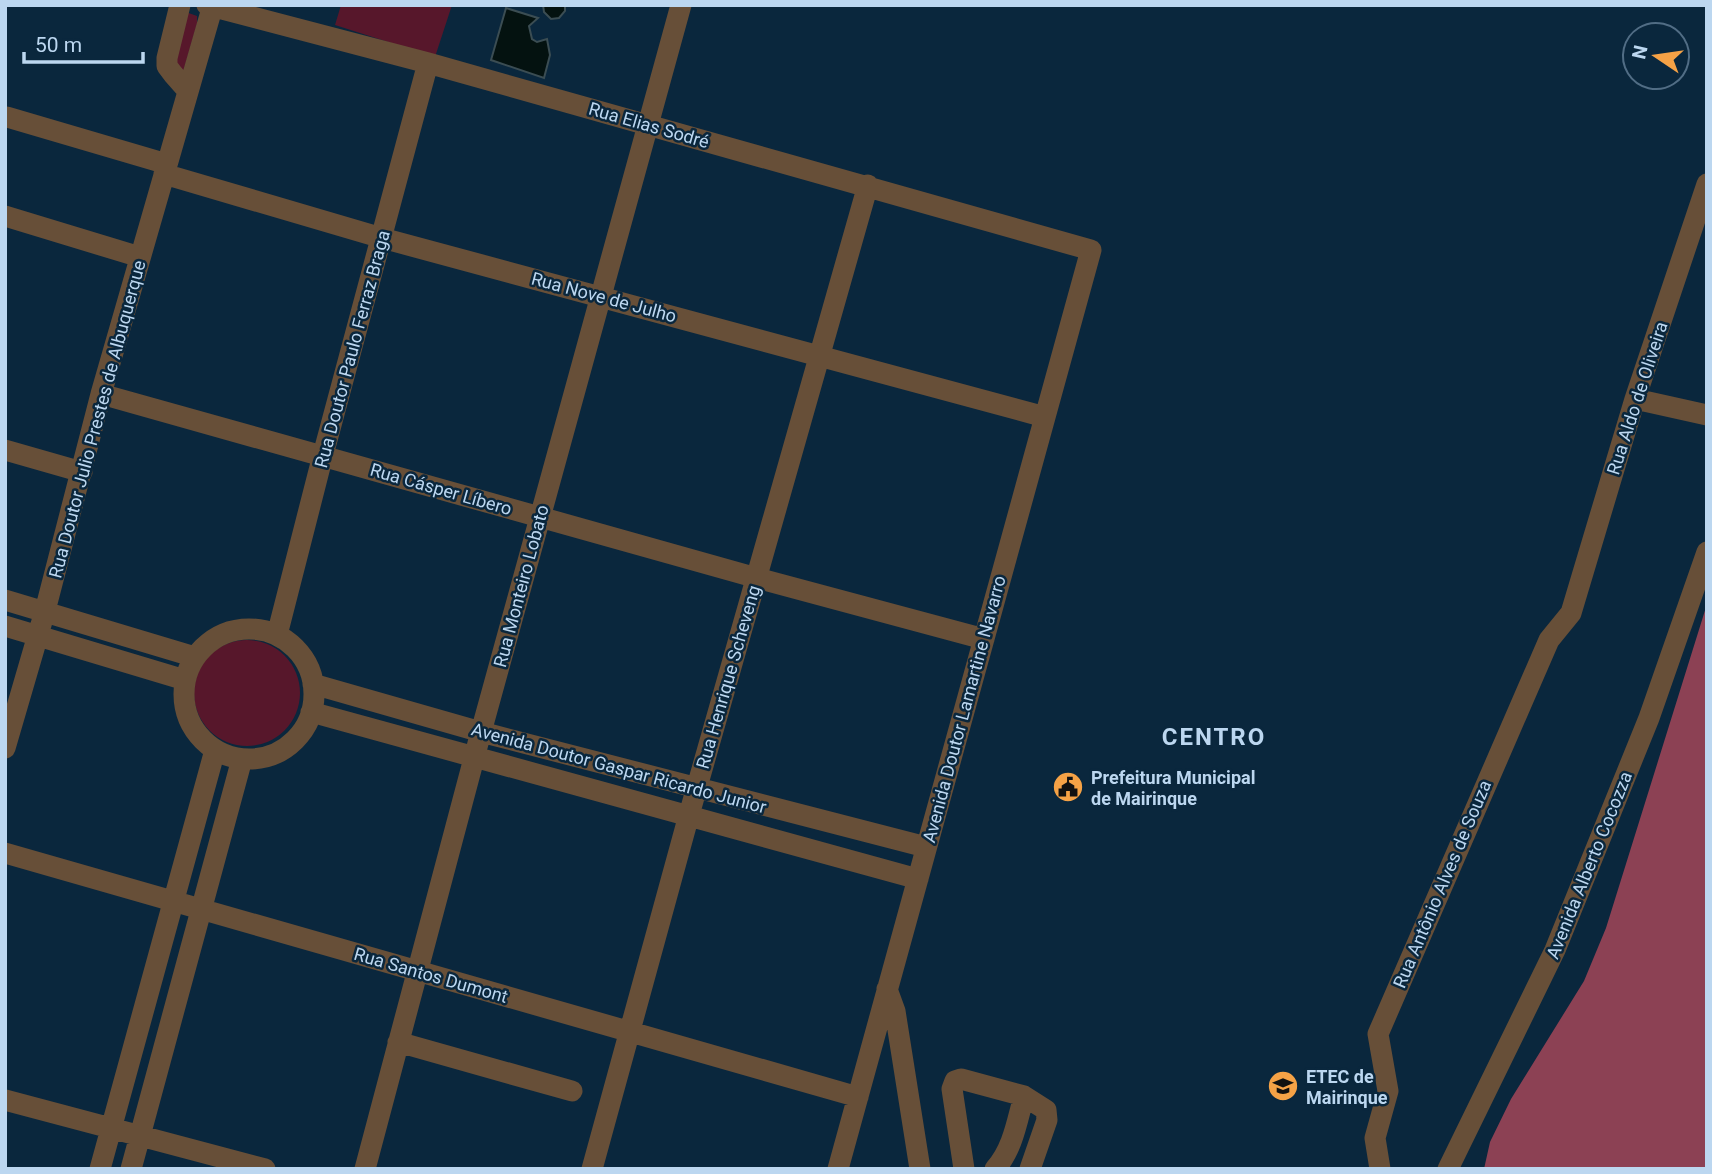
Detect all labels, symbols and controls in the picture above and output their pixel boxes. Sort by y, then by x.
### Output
scale bar [24,21,144,65]
north arrow [1621,21,1691,91]
text: 50 m [35,33,82,57]
text: N [1627,43,1653,61]
street label: Rua Elias Sodré [586,98,712,152]
street label: Rua Doutor Paulo Ferraz Braga [310,228,394,470]
street label: Rua Doutor Julio Prestes de Albuquerque [44,258,150,580]
street label: Rua Nove de Julho [529,268,679,326]
street label: Rua Aldo de Oliveira [1602,319,1672,477]
street label: Rua Cásper Líbero [368,459,514,519]
street label: Rua Monteiro Lobato [489,502,553,670]
street label: Avenida Doutor Lamartine Navarro [918,573,1010,845]
street label: Rua Henrique Scheveng [692,583,764,771]
street label: Avenida Doutor Gaspar Ricardo Junior [469,718,769,818]
district label: CENTRO [1162,723,1266,751]
place label: Prefeitura Municipal de Mairinque [1091,767,1255,809]
street label: Avenida Alberto Cocozza [1542,768,1636,962]
public building icon: Prefeitura Municipal de Mairinque [1051,770,1085,804]
street label: Rua Antônio Alves de Souza [1389,777,1495,991]
street label: Rua Santos Dumont [352,943,510,1007]
place label: ETEC de Mairinque [1306,1066,1388,1108]
school or university icon: ETEC de Mairinque [1266,1069,1300,1103]

